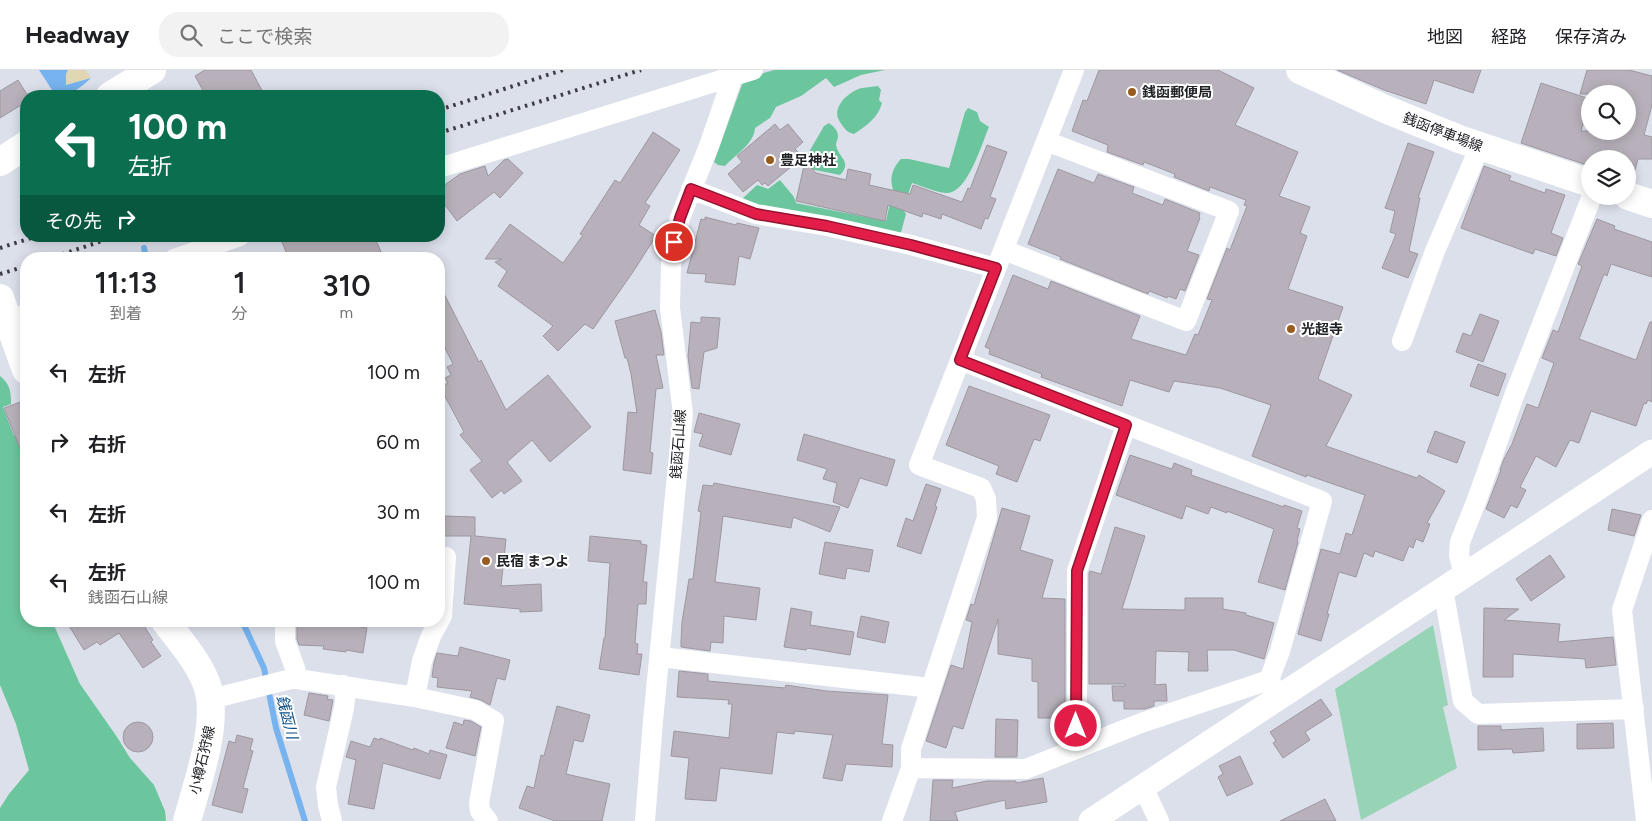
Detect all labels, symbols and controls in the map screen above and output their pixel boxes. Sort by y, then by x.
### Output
search box [159,12,509,57]
text: Headway [25,20,129,49]
icon: search [177,21,205,49]
text: ここで検索 [217,25,312,48]
text: 地図 [1427,26,1463,48]
text: 経路 [1491,26,1527,48]
text: 保存済み [1555,26,1627,48]
place label: 銭函郵便局 [1142,84,1212,101]
map controls [1581,85,1636,205]
button: search [1581,85,1636,140]
marker: 銭函郵便局 [1126,86,1138,98]
text: 100 m [128,106,227,148]
street label: 銭函停車場線 [1401,109,1485,155]
icon: left [45,110,110,175]
button: layers [1581,150,1636,205]
place label: 豊足神社 [780,152,836,169]
text: 左折 [128,153,172,180]
marker: 豊足神社 [764,154,776,166]
icon: right [112,205,140,233]
text: その先 [45,210,102,233]
pin [653,221,695,263]
icon: arrive [660,228,688,256]
text: 11:13 [94,264,157,301]
text: 1 [233,264,246,301]
text: 310 [322,267,371,304]
text: m [339,303,353,322]
text: 到着 [110,304,142,323]
text: 分 [232,304,248,323]
place label: 光超寺 [1301,321,1343,338]
marker: 光超寺 [1285,323,1297,335]
icon: left [45,358,73,386]
text: 100 m [367,361,420,384]
text: 左折 [88,363,126,386]
street label: 銭函石山線 [668,409,689,480]
icon: right [45,428,73,456]
text: 60 m [376,431,420,454]
text: 右折 [88,433,126,456]
icon: left [45,498,73,526]
text: 30 m [377,501,420,524]
text: 左折 [88,503,126,526]
place label: 民宿 まつよ [496,553,569,570]
marker: 民宿 まつよ [480,555,492,567]
text: 左折 [88,561,126,584]
icon: left [45,568,73,596]
text: 100 m [367,571,420,594]
text: 銭函石山線 [88,588,168,607]
water label: 銭函川 [273,693,302,743]
position arrow [1049,699,1101,751]
street label: 小樽石狩線 [186,724,219,796]

